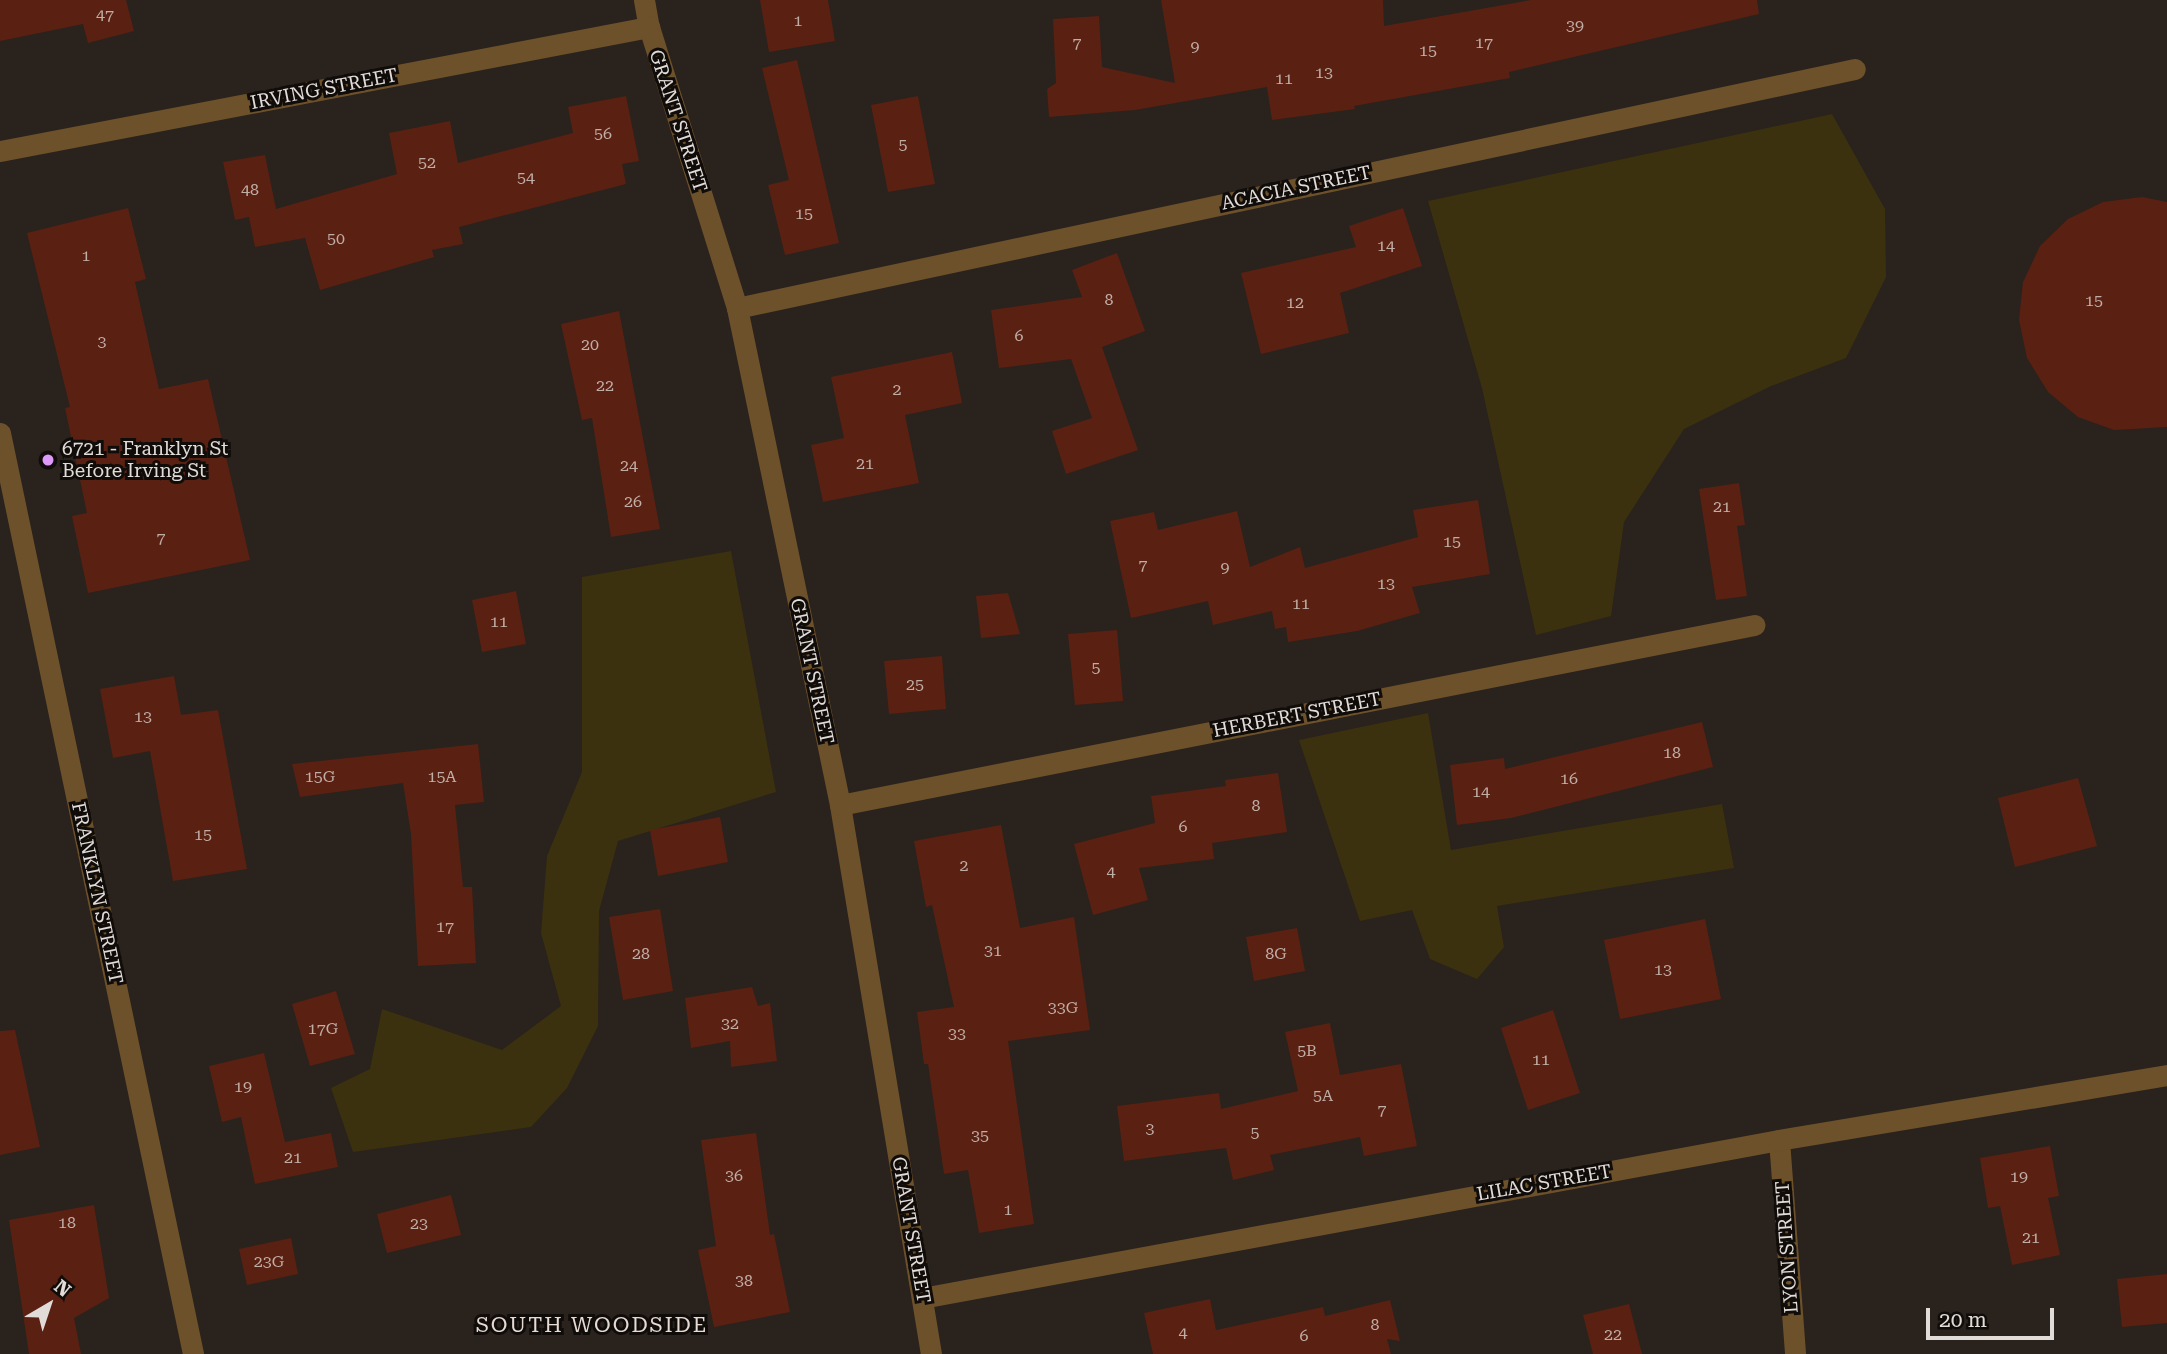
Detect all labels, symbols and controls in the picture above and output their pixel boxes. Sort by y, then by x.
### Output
house number: 47 [96,5,114,25]
house number: 1 [794,11,802,31]
house number: 39 [1566,16,1584,36]
house number: 7 [1073,33,1081,53]
house number: 17 [1475,33,1493,53]
house number: 9 [1191,37,1199,57]
house number: 15 [1419,41,1437,61]
street label: GRANT STREET [644,47,712,195]
house number: 13 [1315,63,1333,83]
street label: IRVING STREET [248,64,400,114]
house number: 11 [1275,69,1293,89]
house number: 56 [594,124,612,144]
house number: 5 [899,135,907,155]
house number: 52 [418,153,436,173]
street label: ACACIA STREET [1219,161,1373,215]
house number: 54 [517,168,535,188]
house number: 48 [241,180,259,200]
house number: 15 [795,204,813,224]
house number: 50 [327,229,345,249]
house number: 14 [1377,236,1395,256]
house number: 1 [82,246,90,266]
house number: 8 [1105,290,1113,310]
house number: 15 [2085,291,2103,311]
house number: 12 [1286,293,1304,313]
house number: 6 [1015,326,1023,346]
house number: 3 [98,332,106,352]
house number: 20 [581,335,599,355]
house number: 22 [596,376,614,396]
house number: 2 [893,380,901,400]
place label: 6721 - Franklyn St Before Irving St [62,438,228,482]
marker: 6721 - Franklyn St Before Irving St [40,452,56,468]
house number: 21 [856,454,874,474]
house number: 24 [620,456,638,476]
house number: 26 [624,492,642,512]
house number: 21 [1713,497,1731,517]
house number: 7 [157,528,165,548]
house number: 15 [1443,532,1461,552]
house number: 7 [1139,555,1147,575]
house number: 9 [1221,558,1229,578]
house number: 13 [1377,574,1395,594]
house number: 11 [1292,594,1310,614]
street label: GRANT STREET [785,596,839,746]
house number: 11 [490,612,508,632]
house number: 5 [1092,658,1100,678]
house number: 25 [906,675,924,695]
street label: HERBERT STREET [1211,688,1383,742]
house number: 13 [134,707,152,727]
house number: 18 [1663,743,1681,763]
house number: 15G [305,767,335,787]
house number: 15A [427,767,457,787]
house number: 16 [1560,769,1578,789]
house number: 14 [1472,782,1490,802]
house number: 8 [1252,796,1260,816]
street label: FRANKLYN STREET [67,800,127,986]
house number: 6 [1179,817,1187,837]
house number: 15 [194,825,212,845]
house number: 2 [960,856,968,876]
house number: 4 [1107,862,1115,882]
house number: 17 [436,917,454,937]
house number: 31 [984,941,1002,961]
house number: 28 [632,944,650,964]
house number: 8G [1265,944,1287,964]
house number: 13 [1654,960,1672,980]
house number: 33G [1048,998,1078,1018]
house number: 32 [721,1014,739,1034]
house number: 17G [308,1019,338,1039]
house number: 33 [948,1024,966,1044]
house number: 5B [1297,1041,1317,1061]
house number: 11 [1532,1050,1550,1070]
house number: 19 [234,1077,252,1097]
house number: 5A [1313,1086,1333,1106]
house number: 7 [1378,1100,1386,1120]
house number: 3 [1146,1119,1154,1139]
house number: 5 [1251,1123,1259,1143]
house number: 35 [971,1126,989,1146]
house number: 21 [284,1148,302,1168]
street label: GRANT STREET [887,1155,935,1305]
street label: LILAC STREET [1475,1160,1613,1206]
house number: 36 [725,1166,743,1186]
house number: 19 [2010,1167,2028,1187]
street label: LYON STREET [1771,1180,1803,1314]
house number: 1 [1004,1200,1012,1220]
house number: 18 [58,1213,76,1233]
house number: 23 [410,1214,428,1234]
house number: 21 [2022,1228,2040,1248]
house number: 23G [254,1252,284,1272]
north arrow [14,1270,84,1340]
house number: 38 [735,1271,753,1291]
text: N [50,1275,75,1302]
scale bar [1929,1294,2057,1338]
text: 20 m [1939,1308,1987,1332]
district label: SOUTH WOODSIDE [478,1312,706,1338]
house number: 8 [1371,1315,1379,1335]
house number: 4 [1179,1323,1187,1343]
house number: 22 [1604,1325,1622,1345]
house number: 6 [1300,1326,1308,1346]

